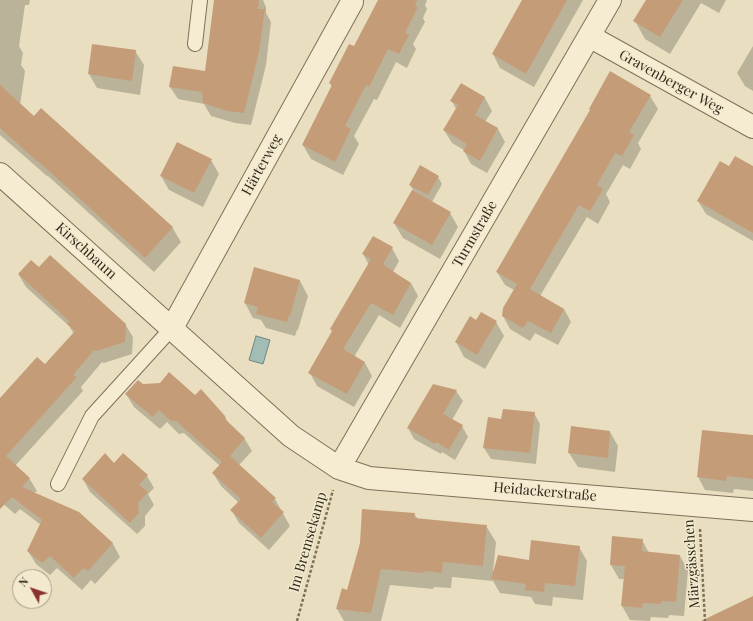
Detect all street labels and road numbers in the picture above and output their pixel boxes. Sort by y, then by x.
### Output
street label: Gravenberger Weg [616,46,726,118]
street label: Härterweg [238,132,286,198]
street label: Turmstraße [449,198,501,270]
street label: Kirschbaum [52,219,120,283]
street label: Heidackerstraße [493,479,597,505]
street label: Im Bremsekamp [286,490,330,594]
street label: Märzgässchen [681,519,703,609]

